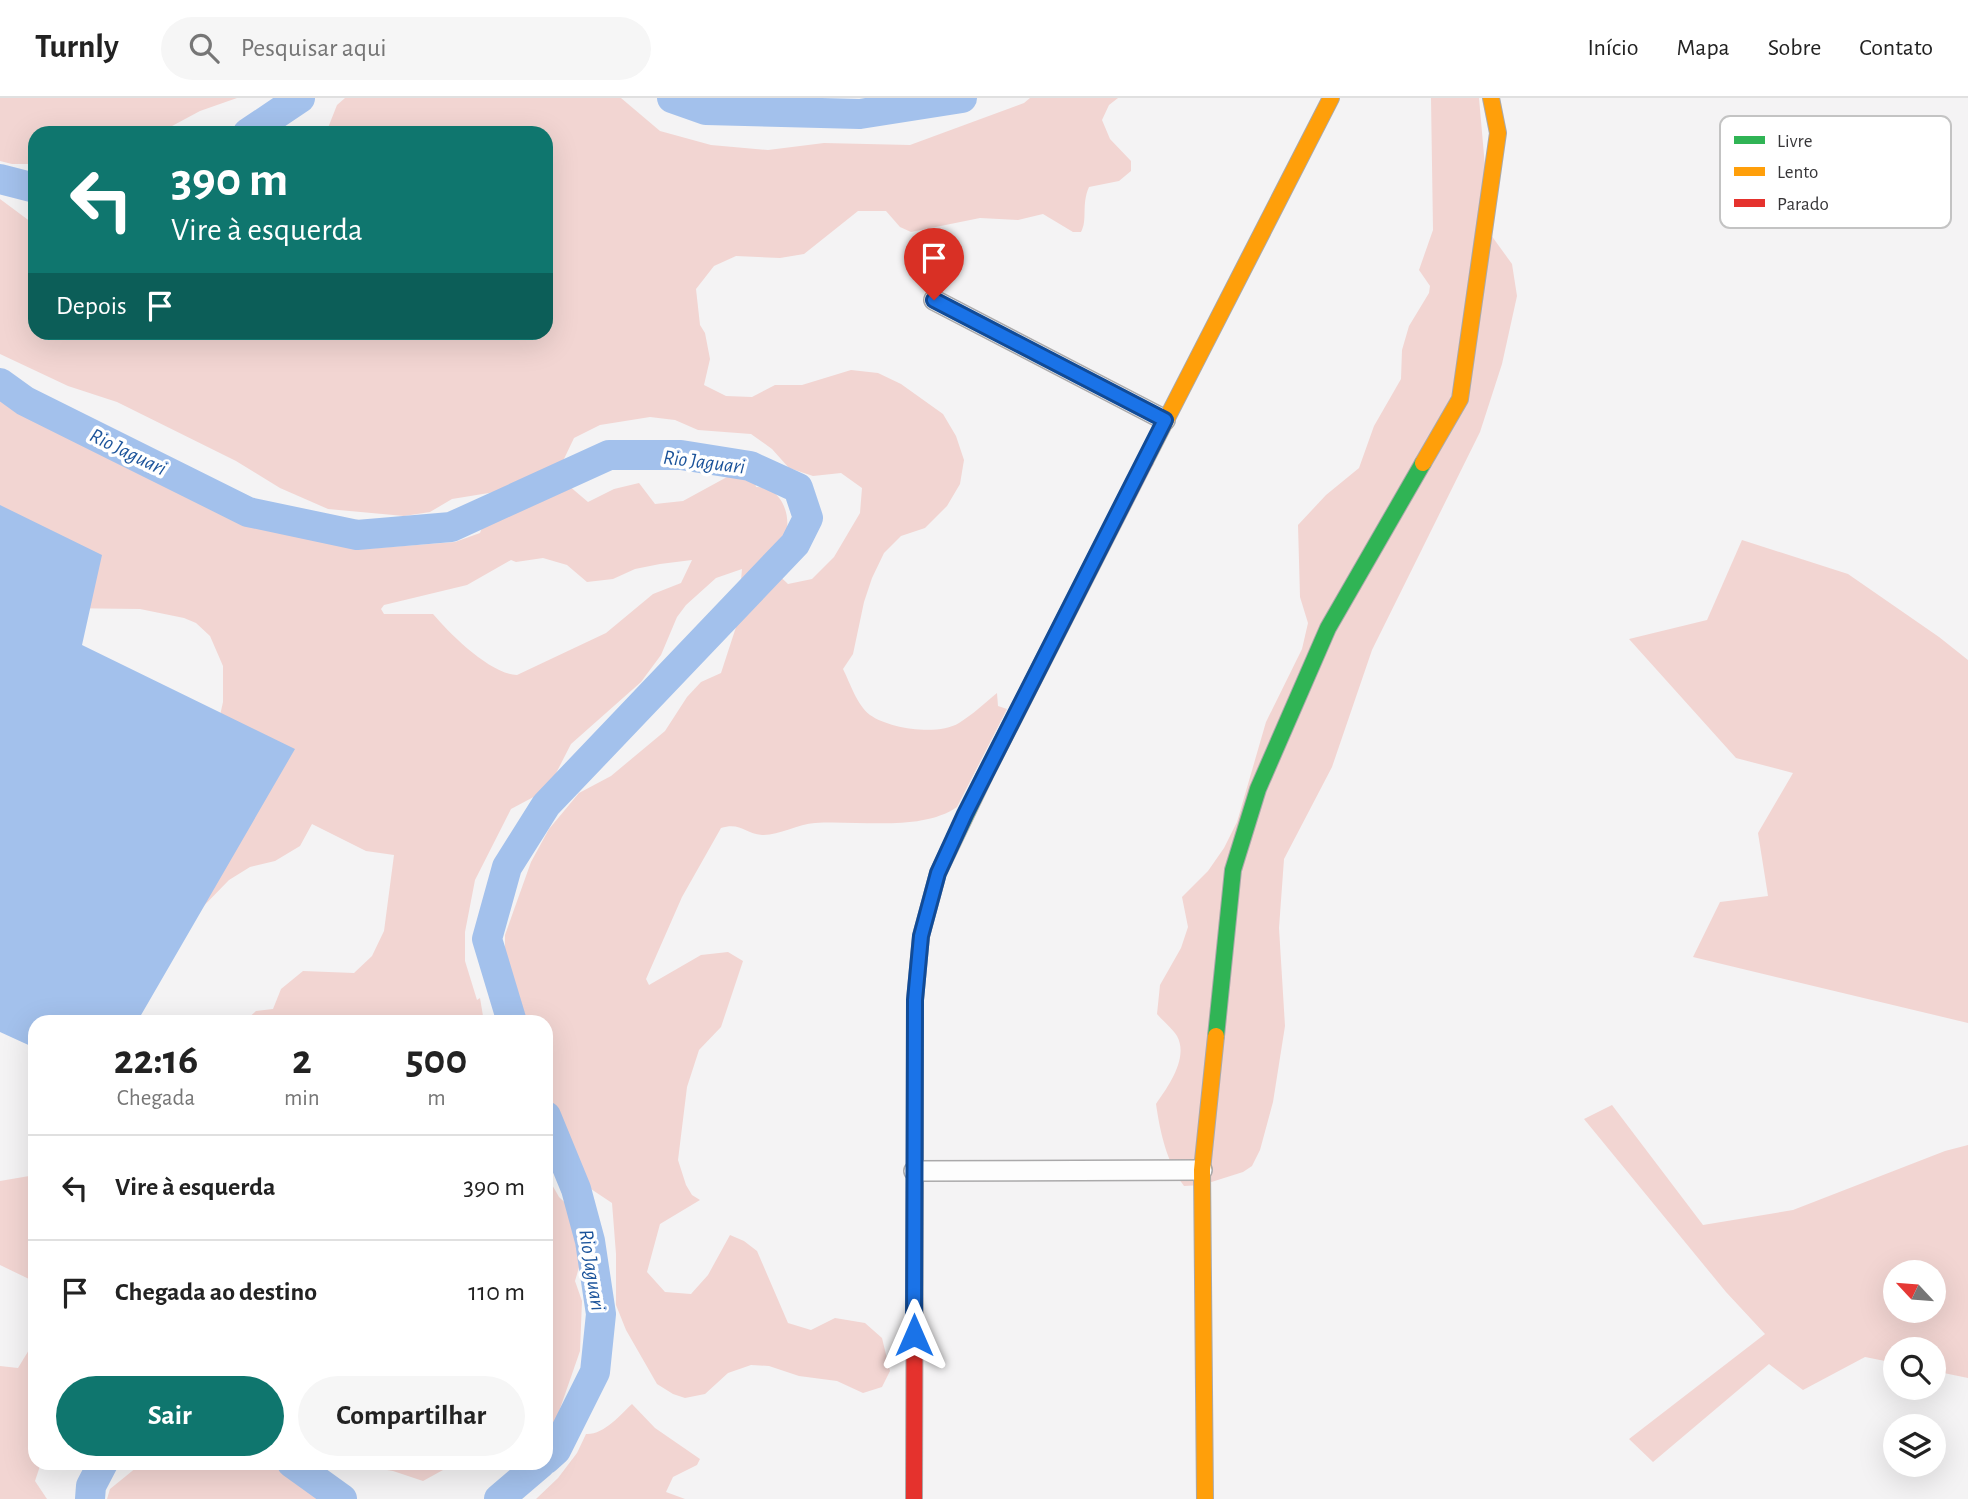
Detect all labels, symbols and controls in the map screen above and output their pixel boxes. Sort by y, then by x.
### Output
search box [161,17,651,80]
icon: search [185,29,223,67]
text: Turnly [35,31,119,64]
text: Pesquisar aqui [241,35,387,61]
text: Início [1587,36,1639,60]
text: Mapa [1677,36,1730,60]
text: Sobre [1768,36,1821,60]
text: Contato [1859,36,1933,60]
legend [1720,116,1951,228]
text: Livre [1777,132,1812,151]
icon: left [56,154,147,245]
text: 390 m [171,156,288,205]
text: Lento [1777,163,1818,182]
text: Parado [1777,195,1829,214]
text: Vire à esquerda [171,214,363,246]
pin [904,228,964,300]
icon: arrive [915,239,953,277]
icon: arrive [141,287,179,325]
text: Depois [56,293,127,319]
water label: Rio Jaguari [86,425,170,480]
water label: Rio Jaguari [662,447,747,477]
text: 22:16 [114,1039,198,1081]
text: 2 [292,1039,312,1081]
text: 500 [405,1039,467,1081]
text: Chegada [117,1087,195,1110]
text: min [284,1087,320,1110]
text: m [427,1087,446,1110]
icon: left [56,1169,94,1207]
text: Vire à esquerda [115,1174,276,1200]
text: 390 m [463,1174,525,1200]
water label: Rio Jaguari [575,1228,609,1313]
north arrow [1883,1260,1946,1323]
map controls [1883,1260,1946,1477]
icon: arrive [56,1274,94,1312]
text: Chegada ao destino [115,1279,317,1305]
text: 110 m [468,1279,525,1305]
position arrow [877,1298,951,1372]
button: search [1883,1337,1946,1400]
button: Sair [56,1376,284,1456]
button: Compartilhar [298,1376,525,1456]
button: layers [1883,1414,1946,1477]

